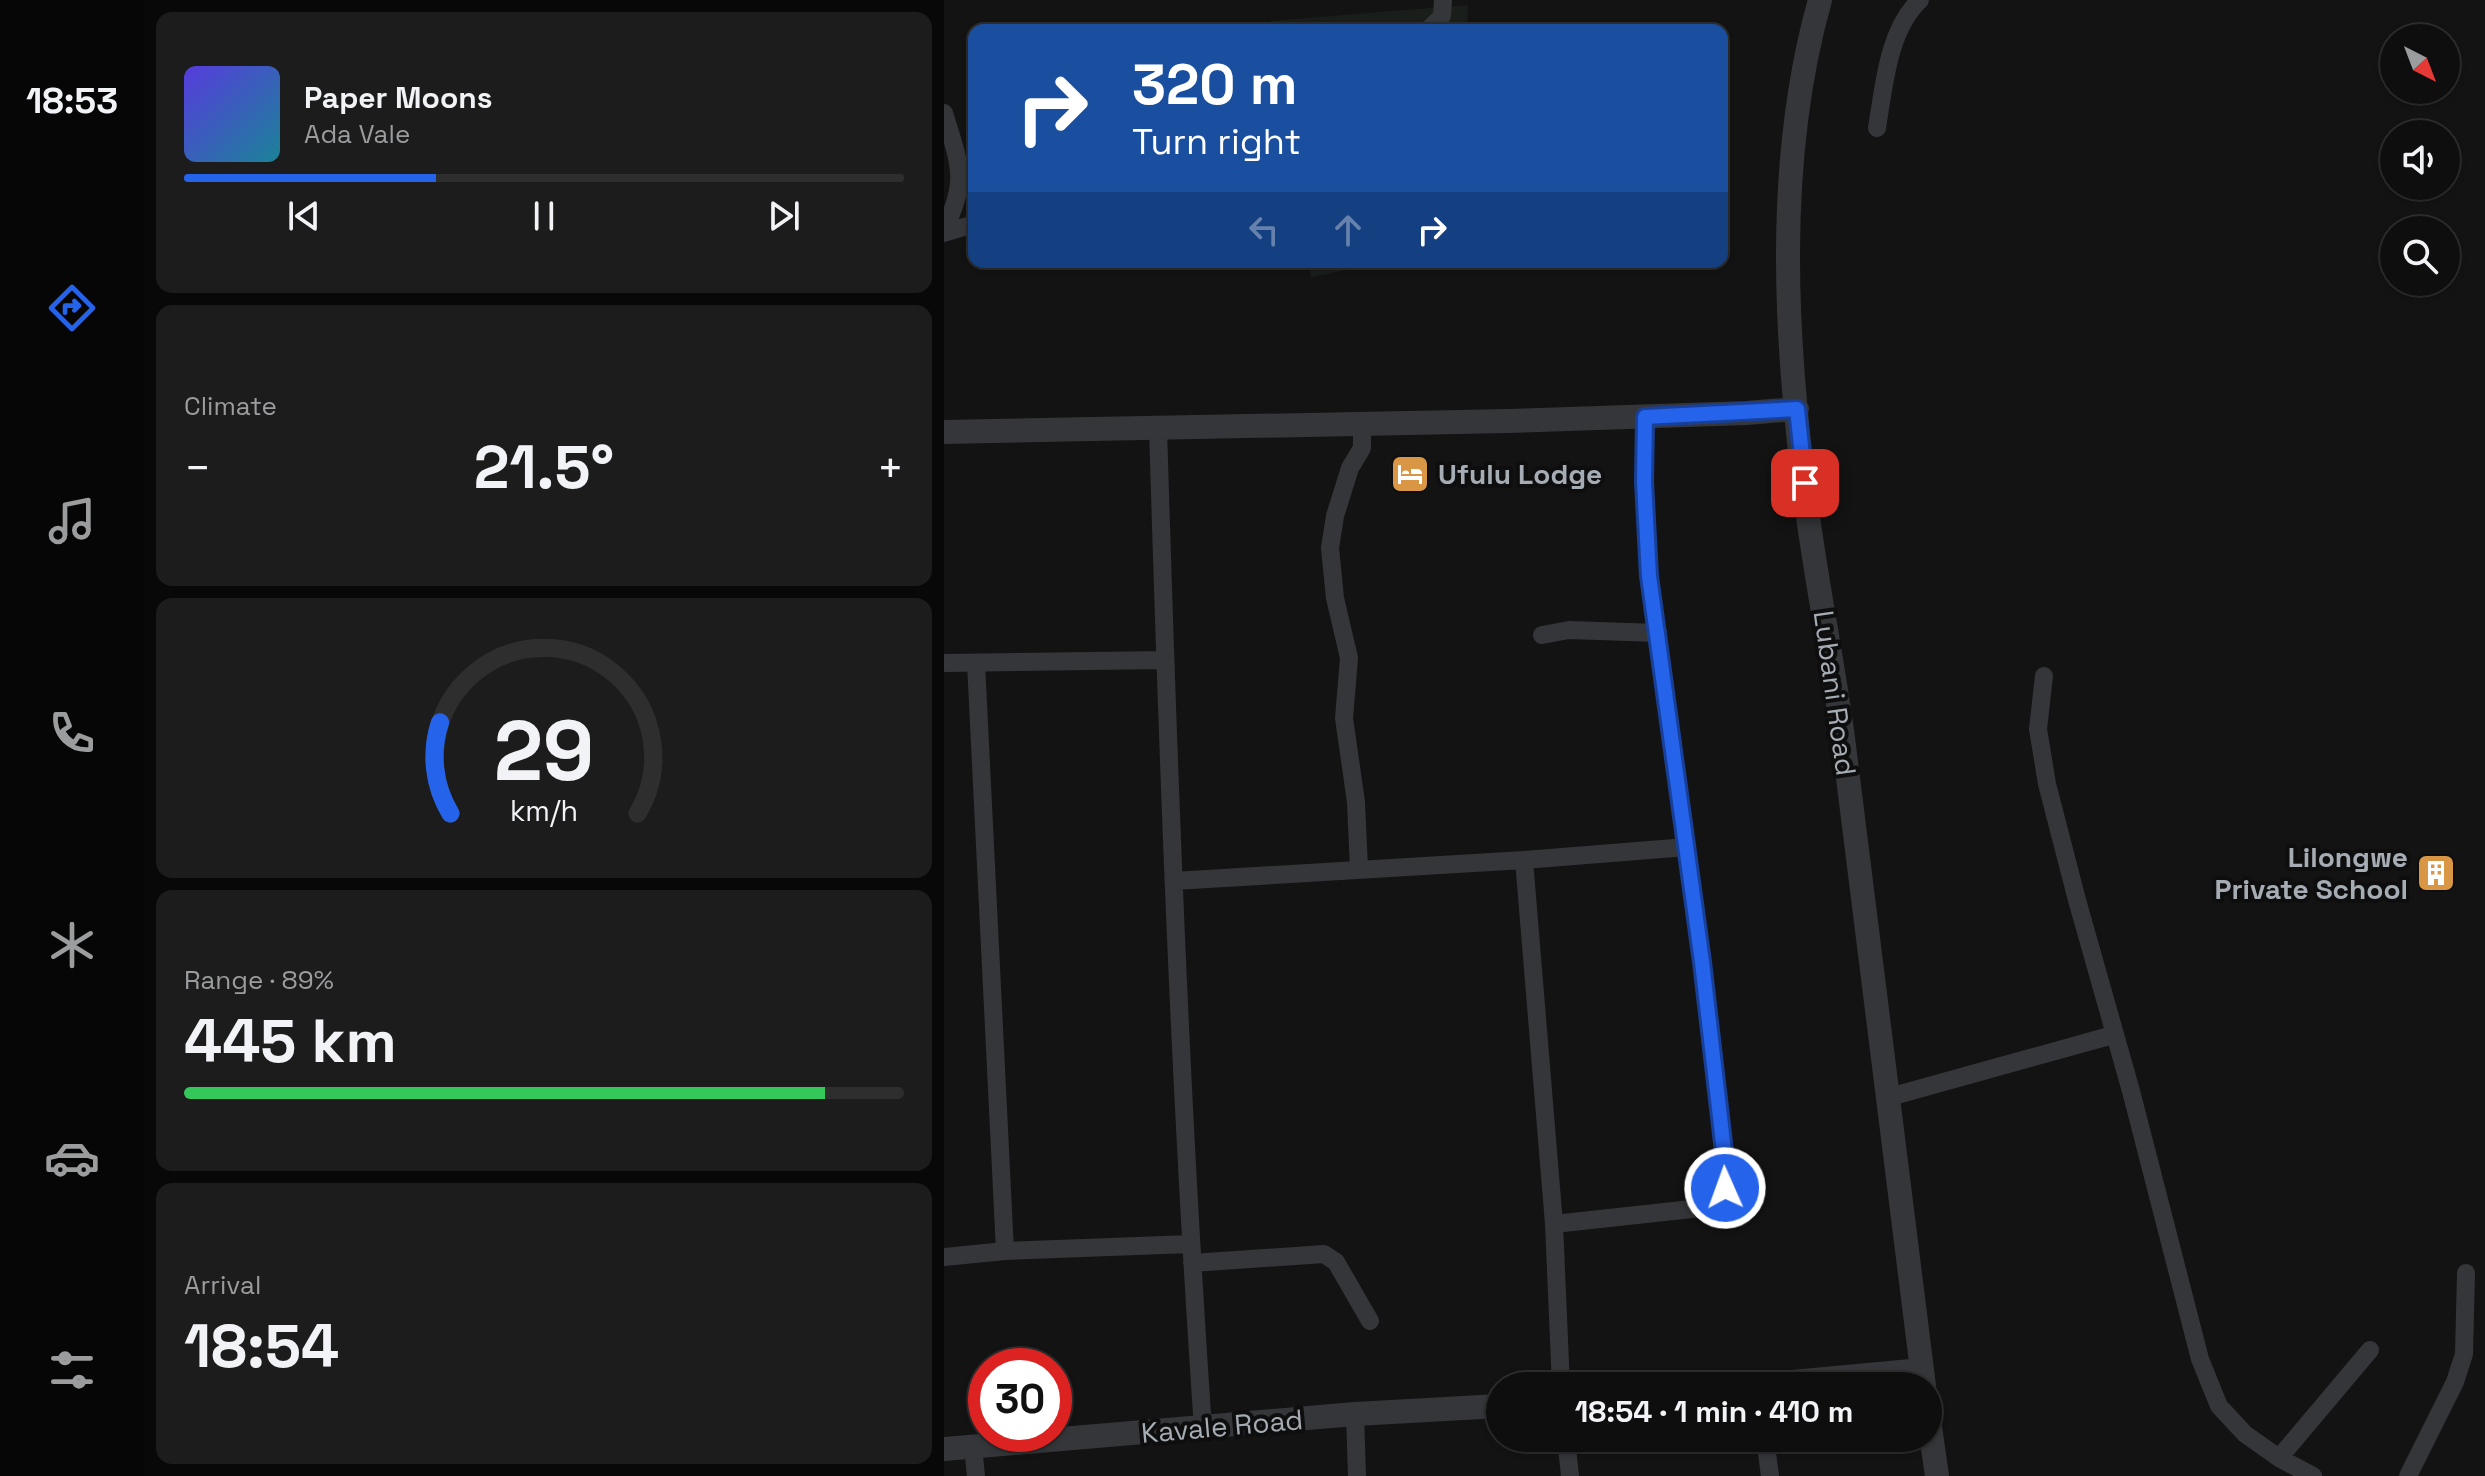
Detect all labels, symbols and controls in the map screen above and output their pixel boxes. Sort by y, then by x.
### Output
north arrow [2380,24,2460,104]
map controls [2380,24,2460,296]
text: 320 m [1132,49,1298,120]
icon: right [1000,56,1104,160]
text: 18:53 [26,78,118,124]
text: Paper Moons [304,78,493,117]
text: Ada Vale [304,117,410,151]
text: Turn right [1132,119,1301,165]
button: sound [2380,120,2460,200]
icon: previous [282,194,326,238]
icon: pause [522,194,566,238]
icon: next [762,194,806,238]
icon: left [1242,208,1286,252]
icon: ahead [1326,208,1370,252]
icon: right [1410,208,1454,252]
button: search [2380,216,2460,296]
icon: directions [44,280,100,336]
text: Climate [184,389,277,423]
text: 21.5° [474,429,614,506]
text: − [184,440,211,496]
text: + [877,440,904,496]
pin [1771,449,1839,517]
hotel icon: Ufulu Lodge [1389,453,1431,495]
place label: Ufulu Lodge [1438,456,1602,492]
icon: arrive [1783,461,1827,505]
icon: music [44,493,100,549]
street label: Lubani Road [1806,608,1864,778]
text: 29 [494,698,594,804]
icon: phone [44,705,100,761]
text: km/h [510,793,578,829]
place label: Lilongwe Private School [2214,839,2408,907]
building icon: Lilongwe Private School [2415,852,2457,894]
icon: climate [44,917,100,973]
text: Range · 89% [184,963,334,997]
text: 445 km [184,1003,397,1080]
icon: car [44,1130,100,1186]
position arrow [1683,1146,1767,1230]
text: Arrival [184,1268,261,1302]
text: 18:54 [184,1308,339,1385]
icon: filters [44,1342,100,1398]
speed limit sign: 30 [968,1348,1072,1452]
text: 18:54 · 1 min · 410 m [1575,1392,1853,1431]
street label: Kavale Road [1139,1401,1305,1451]

